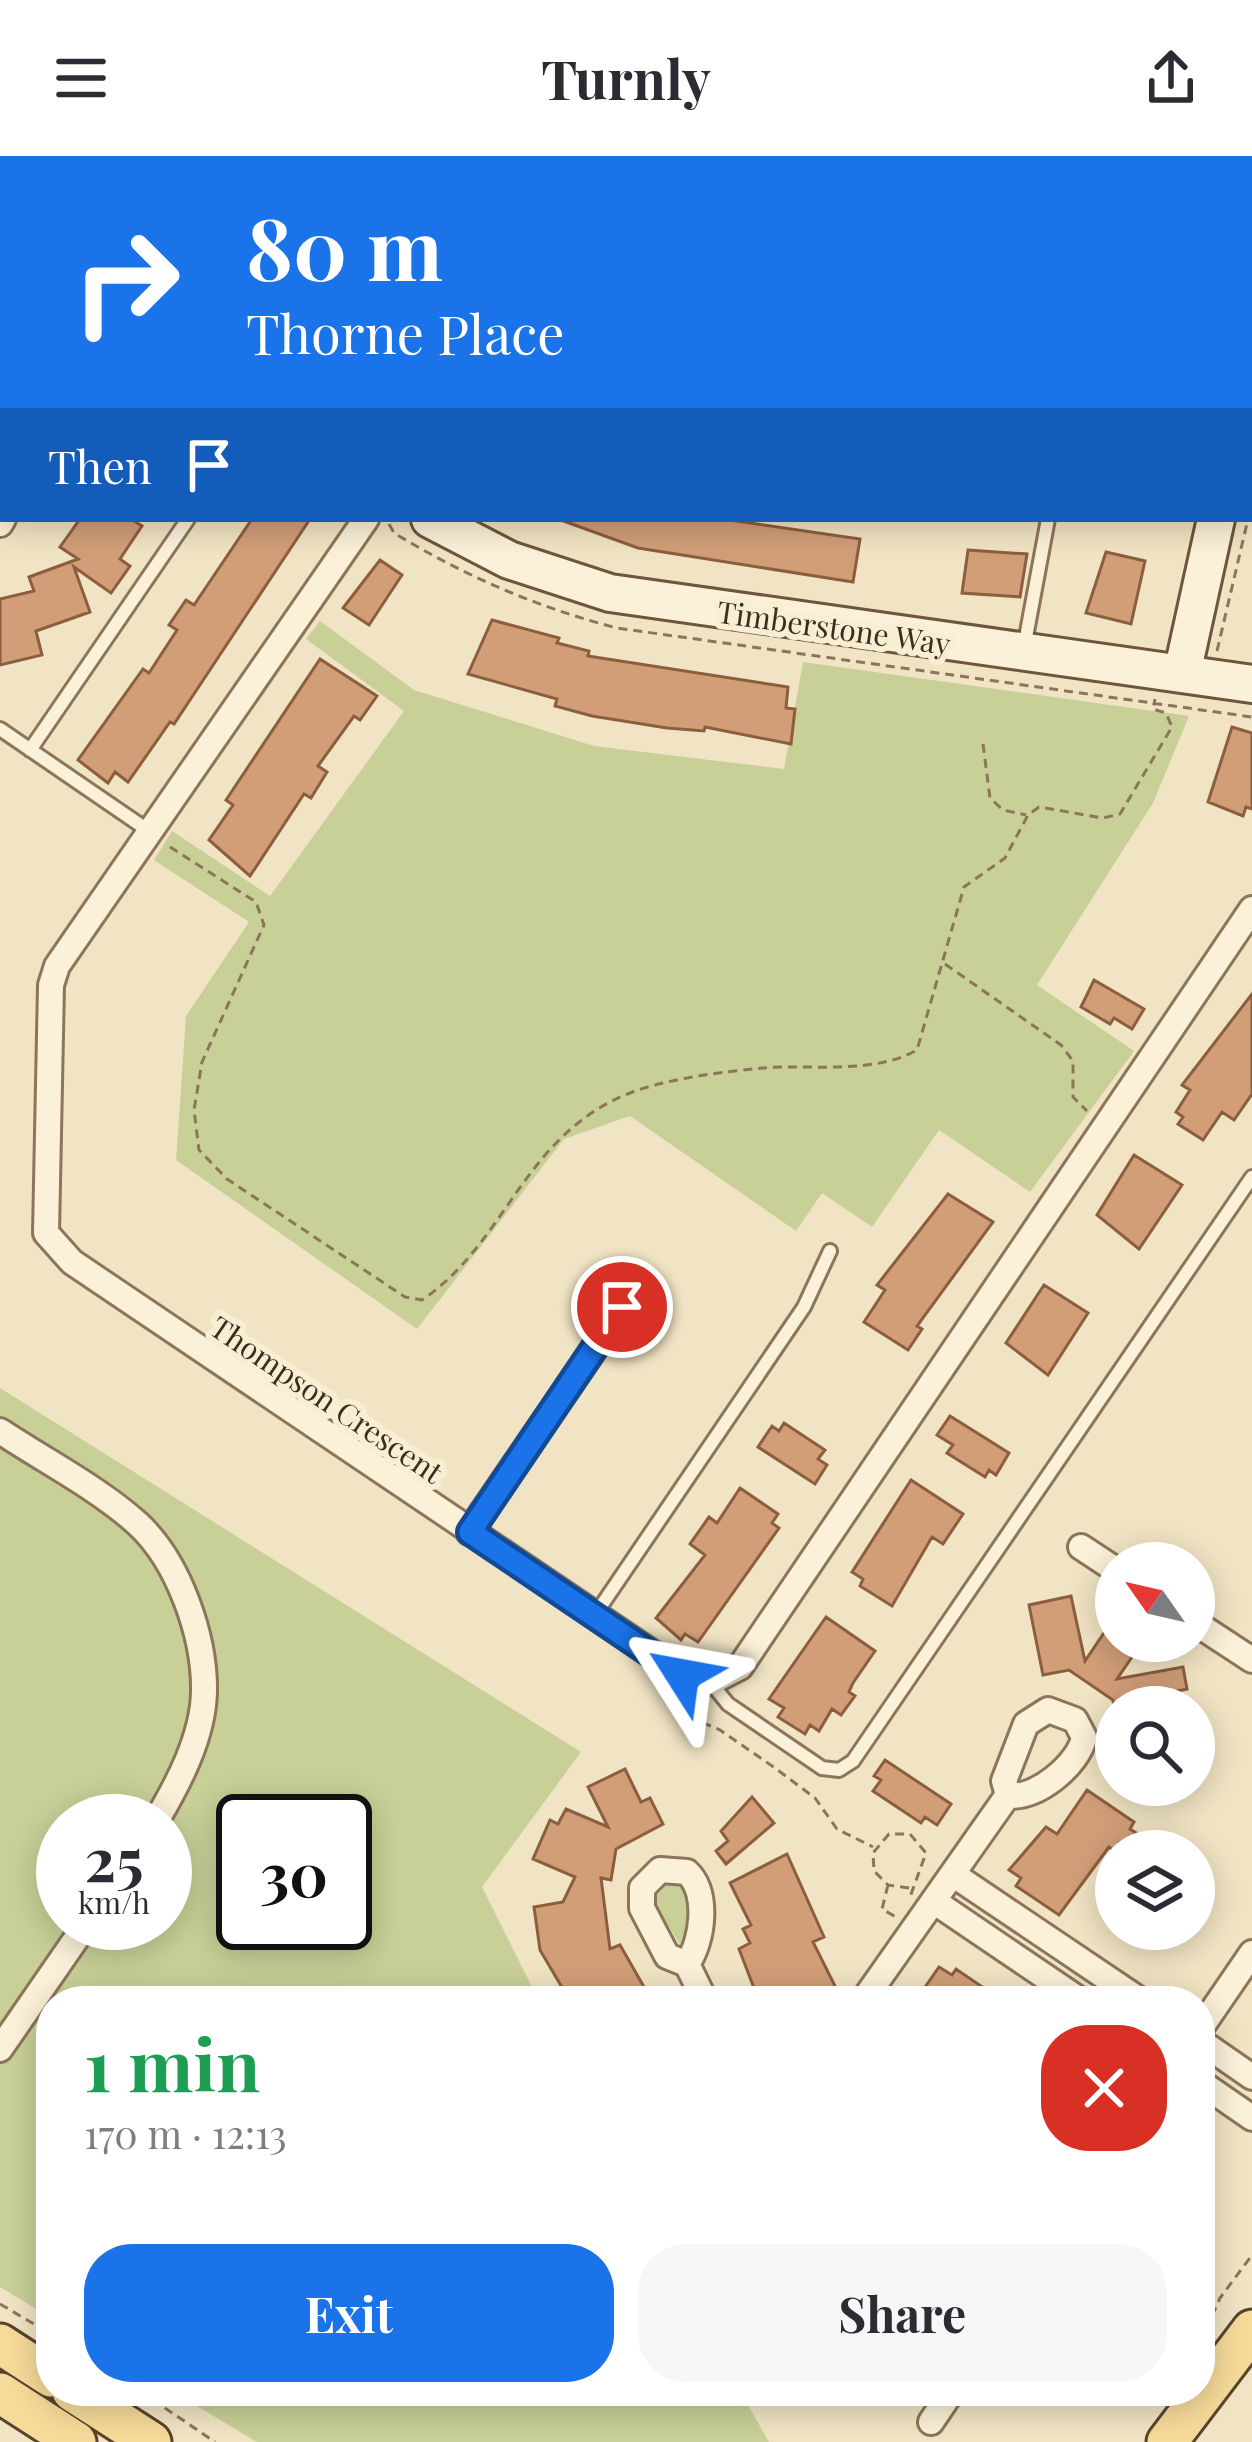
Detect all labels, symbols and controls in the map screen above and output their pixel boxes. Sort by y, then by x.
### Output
text: Turnly [541,42,711,114]
icon: menu [48,45,114,111]
icon: share [1138,45,1204,111]
text: 80 m [246,190,443,302]
icon: right [48,204,204,360]
text: Thorne Place [246,297,565,369]
icon: arrive [176,432,242,498]
text: Then [48,435,152,495]
street label: Timberstone Way [715,591,953,663]
pin [571,1256,673,1358]
icon: arrive [589,1274,655,1340]
street label: Thompson Crescent [203,1306,451,1492]
north arrow [1095,1542,1215,1662]
map controls [1095,1542,1215,1950]
position arrow [619,1612,745,1738]
button: search [1095,1686,1215,1806]
speed limit sign: 30 [216,1794,372,1950]
text: 25 [85,1817,143,1897]
button: layers [1095,1830,1215,1950]
text: km/h [78,1882,150,1922]
text: 1 min [84,2014,260,2110]
button: close [1041,2025,1167,2151]
text: 170 m · 12:13 [84,2107,287,2159]
button: Exit [84,2244,614,2382]
button: Share [638,2244,1167,2382]

